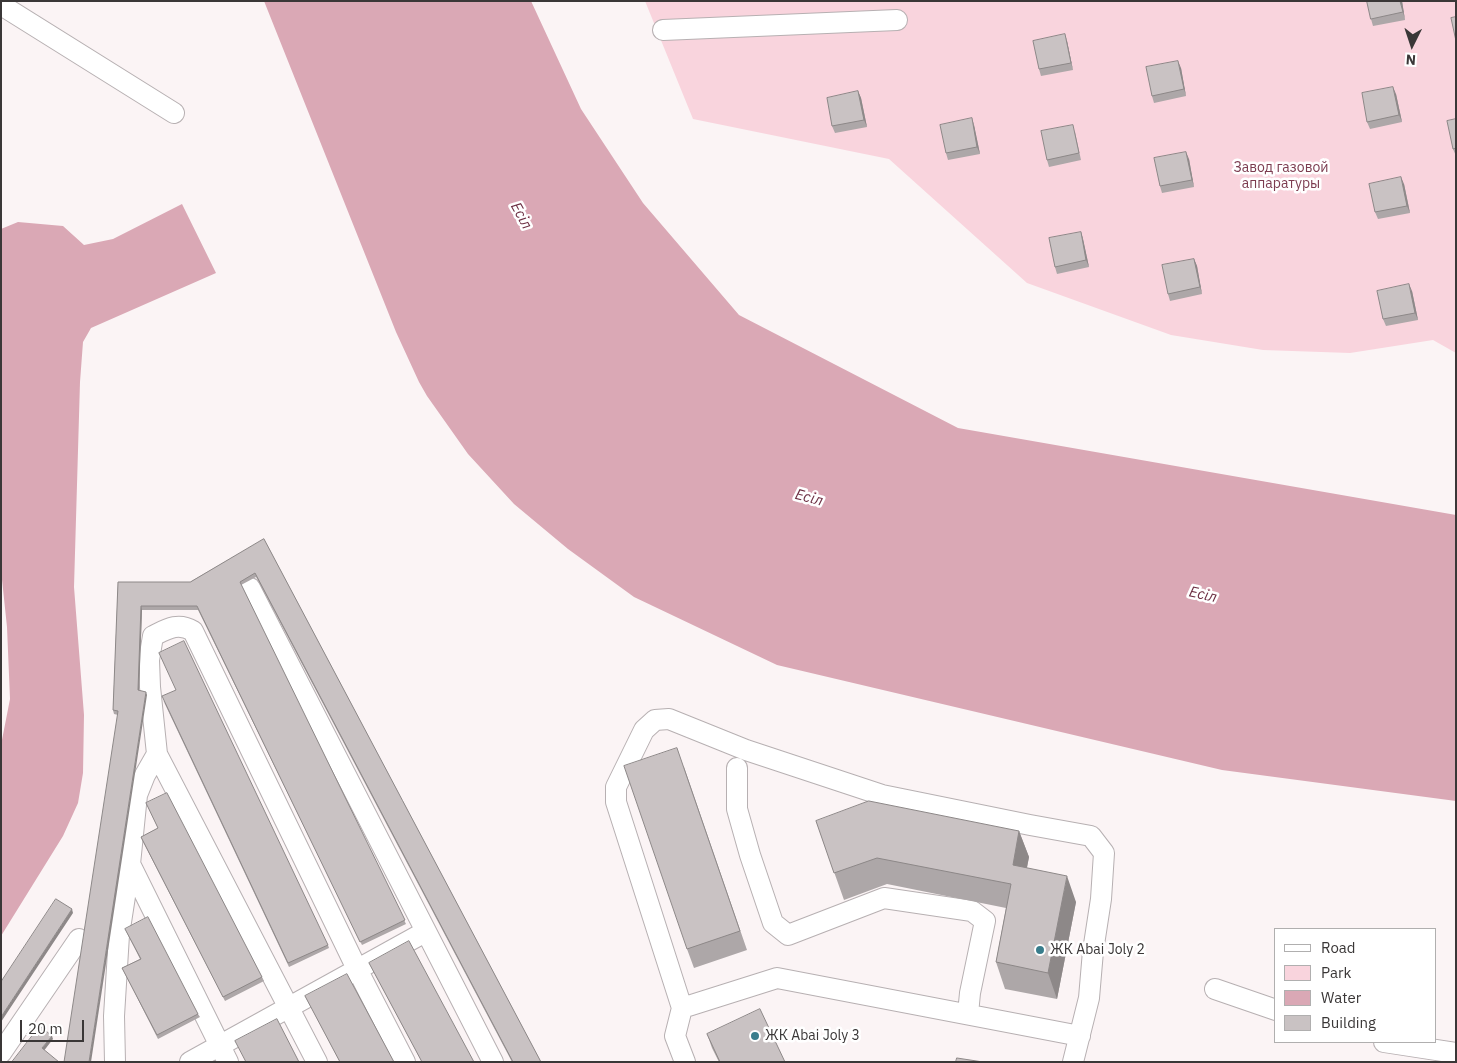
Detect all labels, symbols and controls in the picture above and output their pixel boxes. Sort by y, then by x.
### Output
north arrow [1387,20,1437,70]
text: N [1405,51,1417,69]
park label: Завод газовой аппаратуры [1233,160,1329,192]
water label: Есіл [506,199,536,233]
water label: Есіл [793,486,825,510]
water label: Есіл [1187,583,1219,607]
legend [1274,928,1437,1043]
text: Road [1321,938,1356,957]
place label: ЖК Abai Joly 2 [1050,942,1145,958]
marker: ЖК Abai Joly 2 [1034,944,1046,956]
text: Park [1321,963,1351,982]
text: Water [1321,988,1361,1007]
scale bar [22,1010,86,1042]
text: Building [1321,1013,1376,1032]
text: 20 m [28,1019,63,1038]
place label: ЖК Abai Joly 3 [765,1028,860,1044]
marker: ЖК Abai Joly 3 [749,1030,761,1042]

